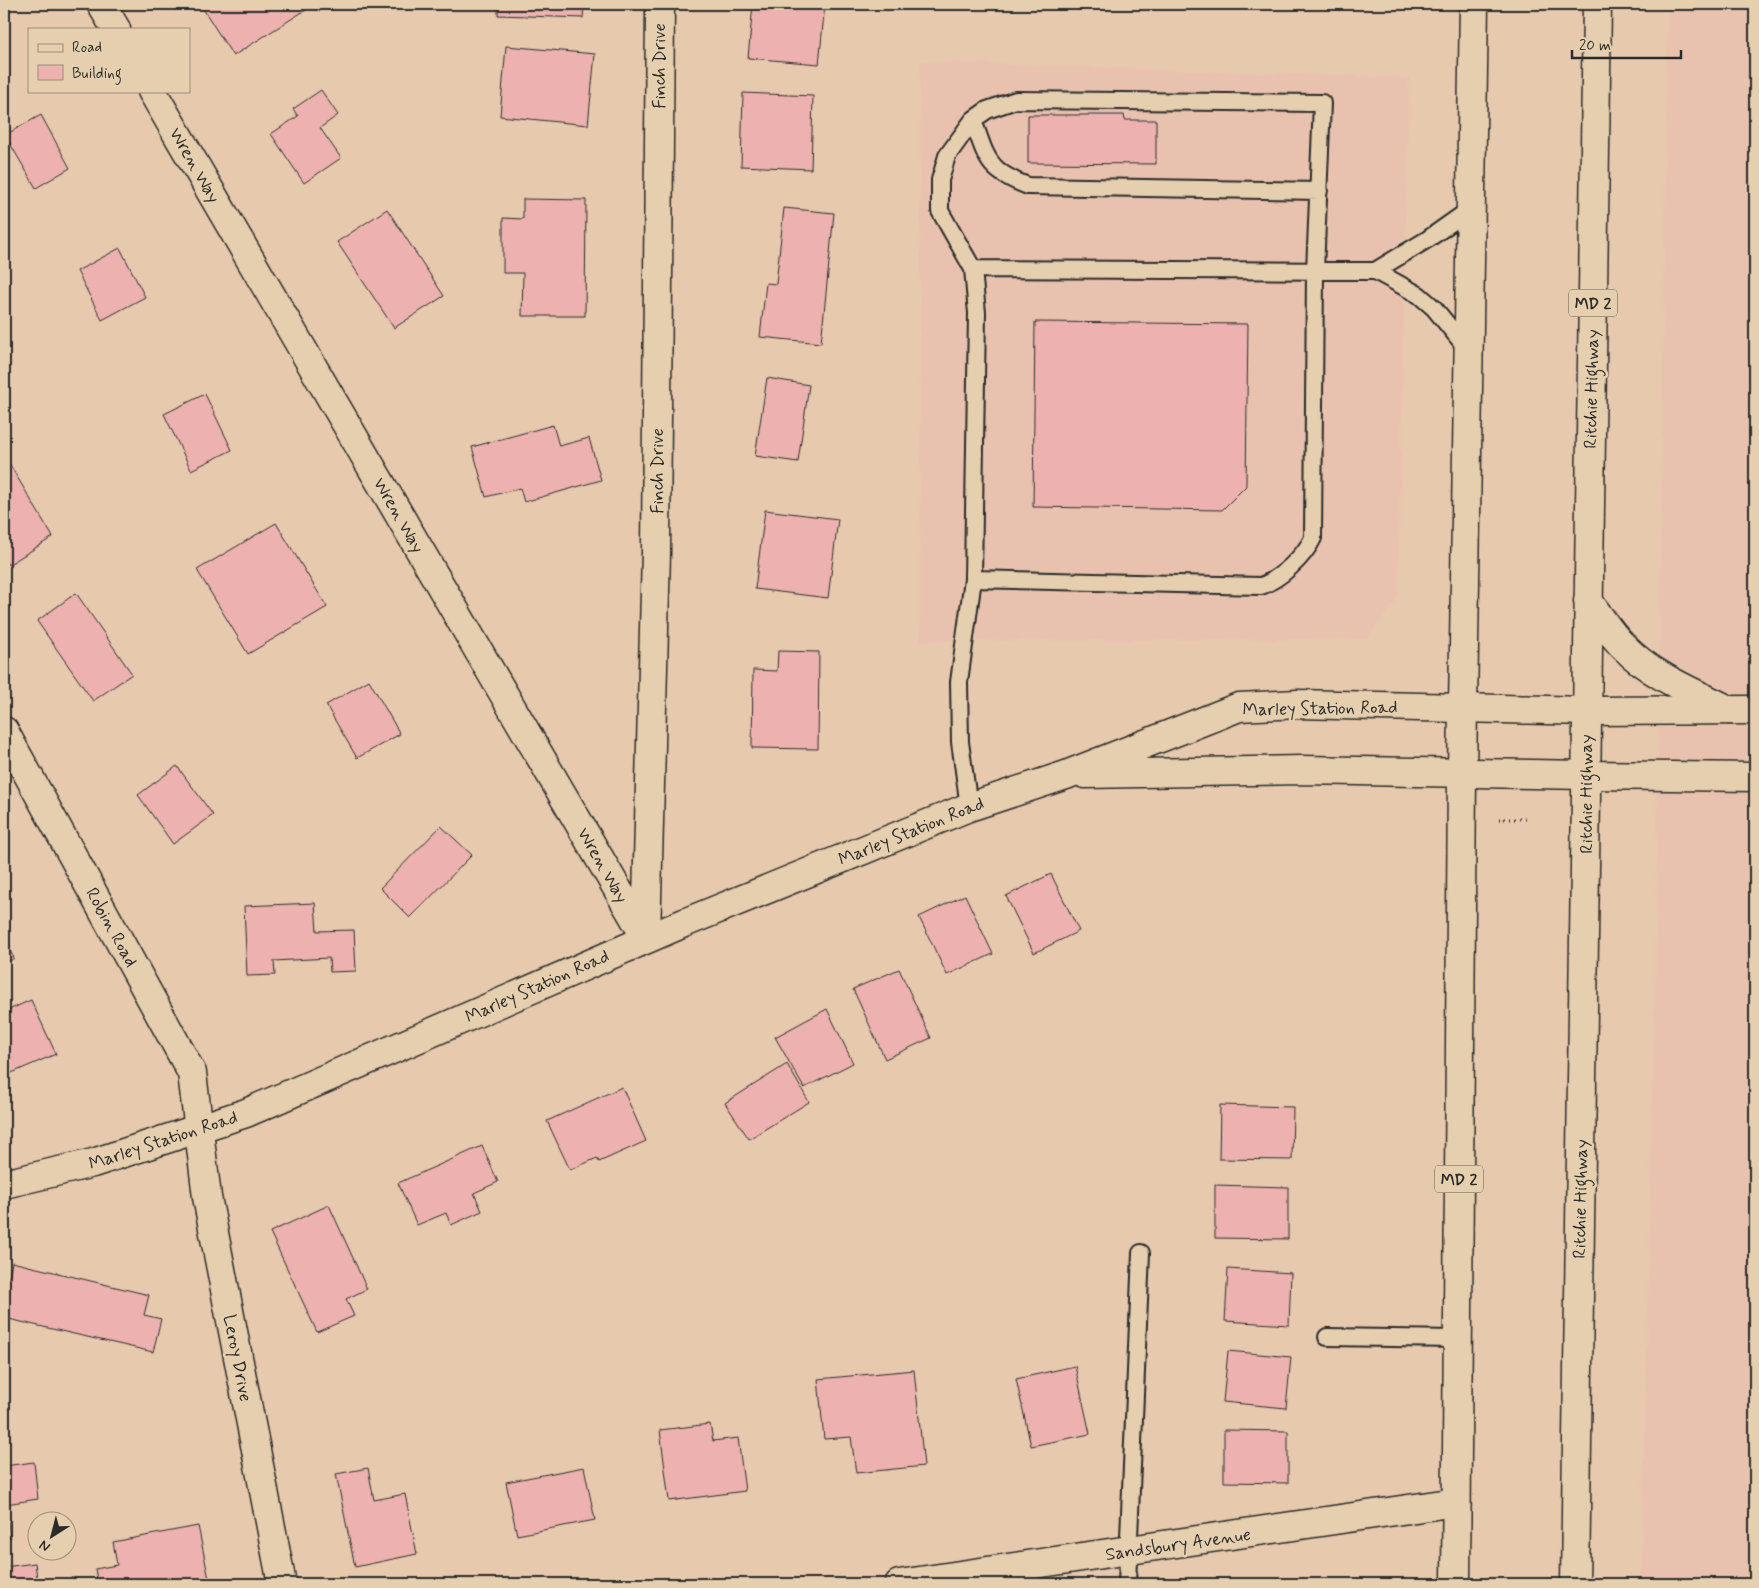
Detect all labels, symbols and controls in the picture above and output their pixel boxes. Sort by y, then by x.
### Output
street label: Finch Drive [648,23,672,109]
legend [28,28,190,92]
scale bar [1572,28,1680,60]
text: 20 m [1579,36,1611,56]
text: Road [72,38,102,58]
text: Building [72,64,122,85]
street label: Wren Way [163,123,225,208]
road number: MD 2 [1569,290,1617,316]
street label: Ritchie Highway [1579,329,1607,449]
street label: Finch Drive [646,428,670,514]
street label: Wren Way [367,473,429,558]
street label: Marley Station Road [1242,696,1398,722]
street label: Ritchie Highway [1575,734,1601,854]
street label: Marley Station Road [835,792,988,872]
street label: Wren Way [571,823,633,908]
street label: Robin Road [79,883,143,971]
street label: Marley Station Road [462,944,613,1029]
street label: Marley Station Road [86,1106,241,1176]
street label: Ritchie Highway [1568,1139,1596,1259]
road number: MD 2 [1435,1166,1483,1192]
street label: Leroy Drive [217,1313,257,1404]
north arrow [28,1510,78,1560]
street label: Sandsbury Avenue [1104,1523,1252,1567]
text: N [36,1536,54,1556]

